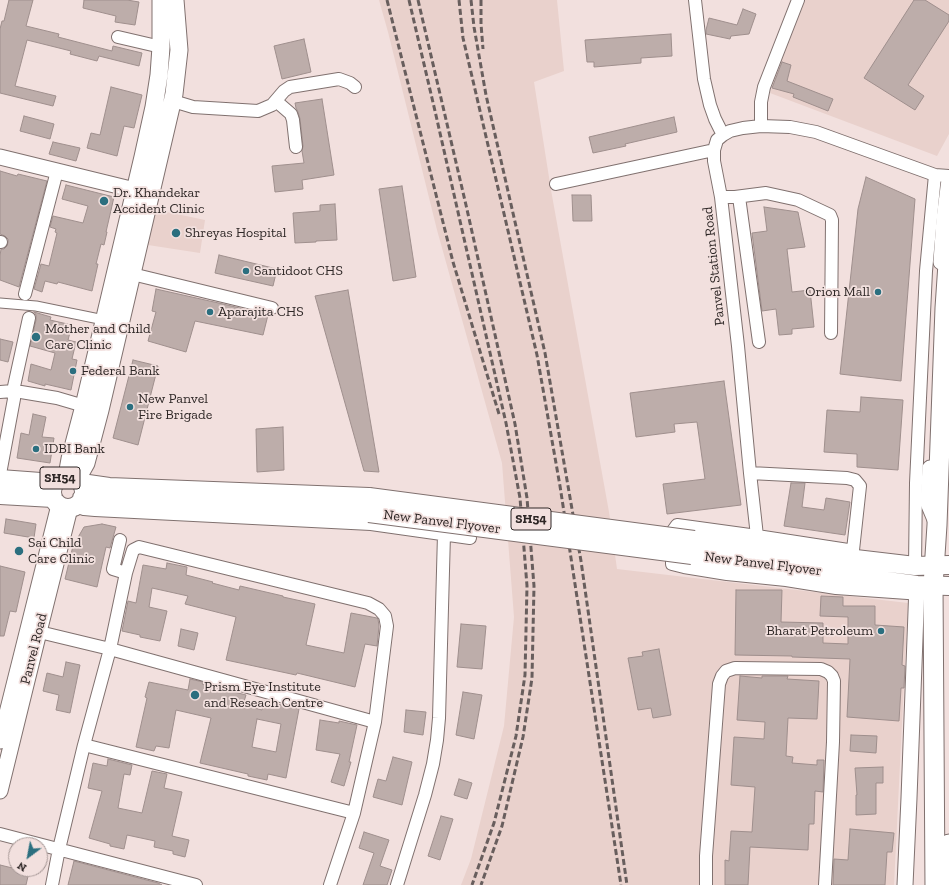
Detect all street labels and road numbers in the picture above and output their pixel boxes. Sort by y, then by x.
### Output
street label: Panvel Station Road [699,206,729,326]
road number: SH54 [40,467,80,489]
street label: New Panvel Flyover [383,506,501,538]
road number: SH54 [511,508,551,530]
street label: New Panvel Flyover [704,548,822,580]
street label: Panvel Road [17,612,51,686]

